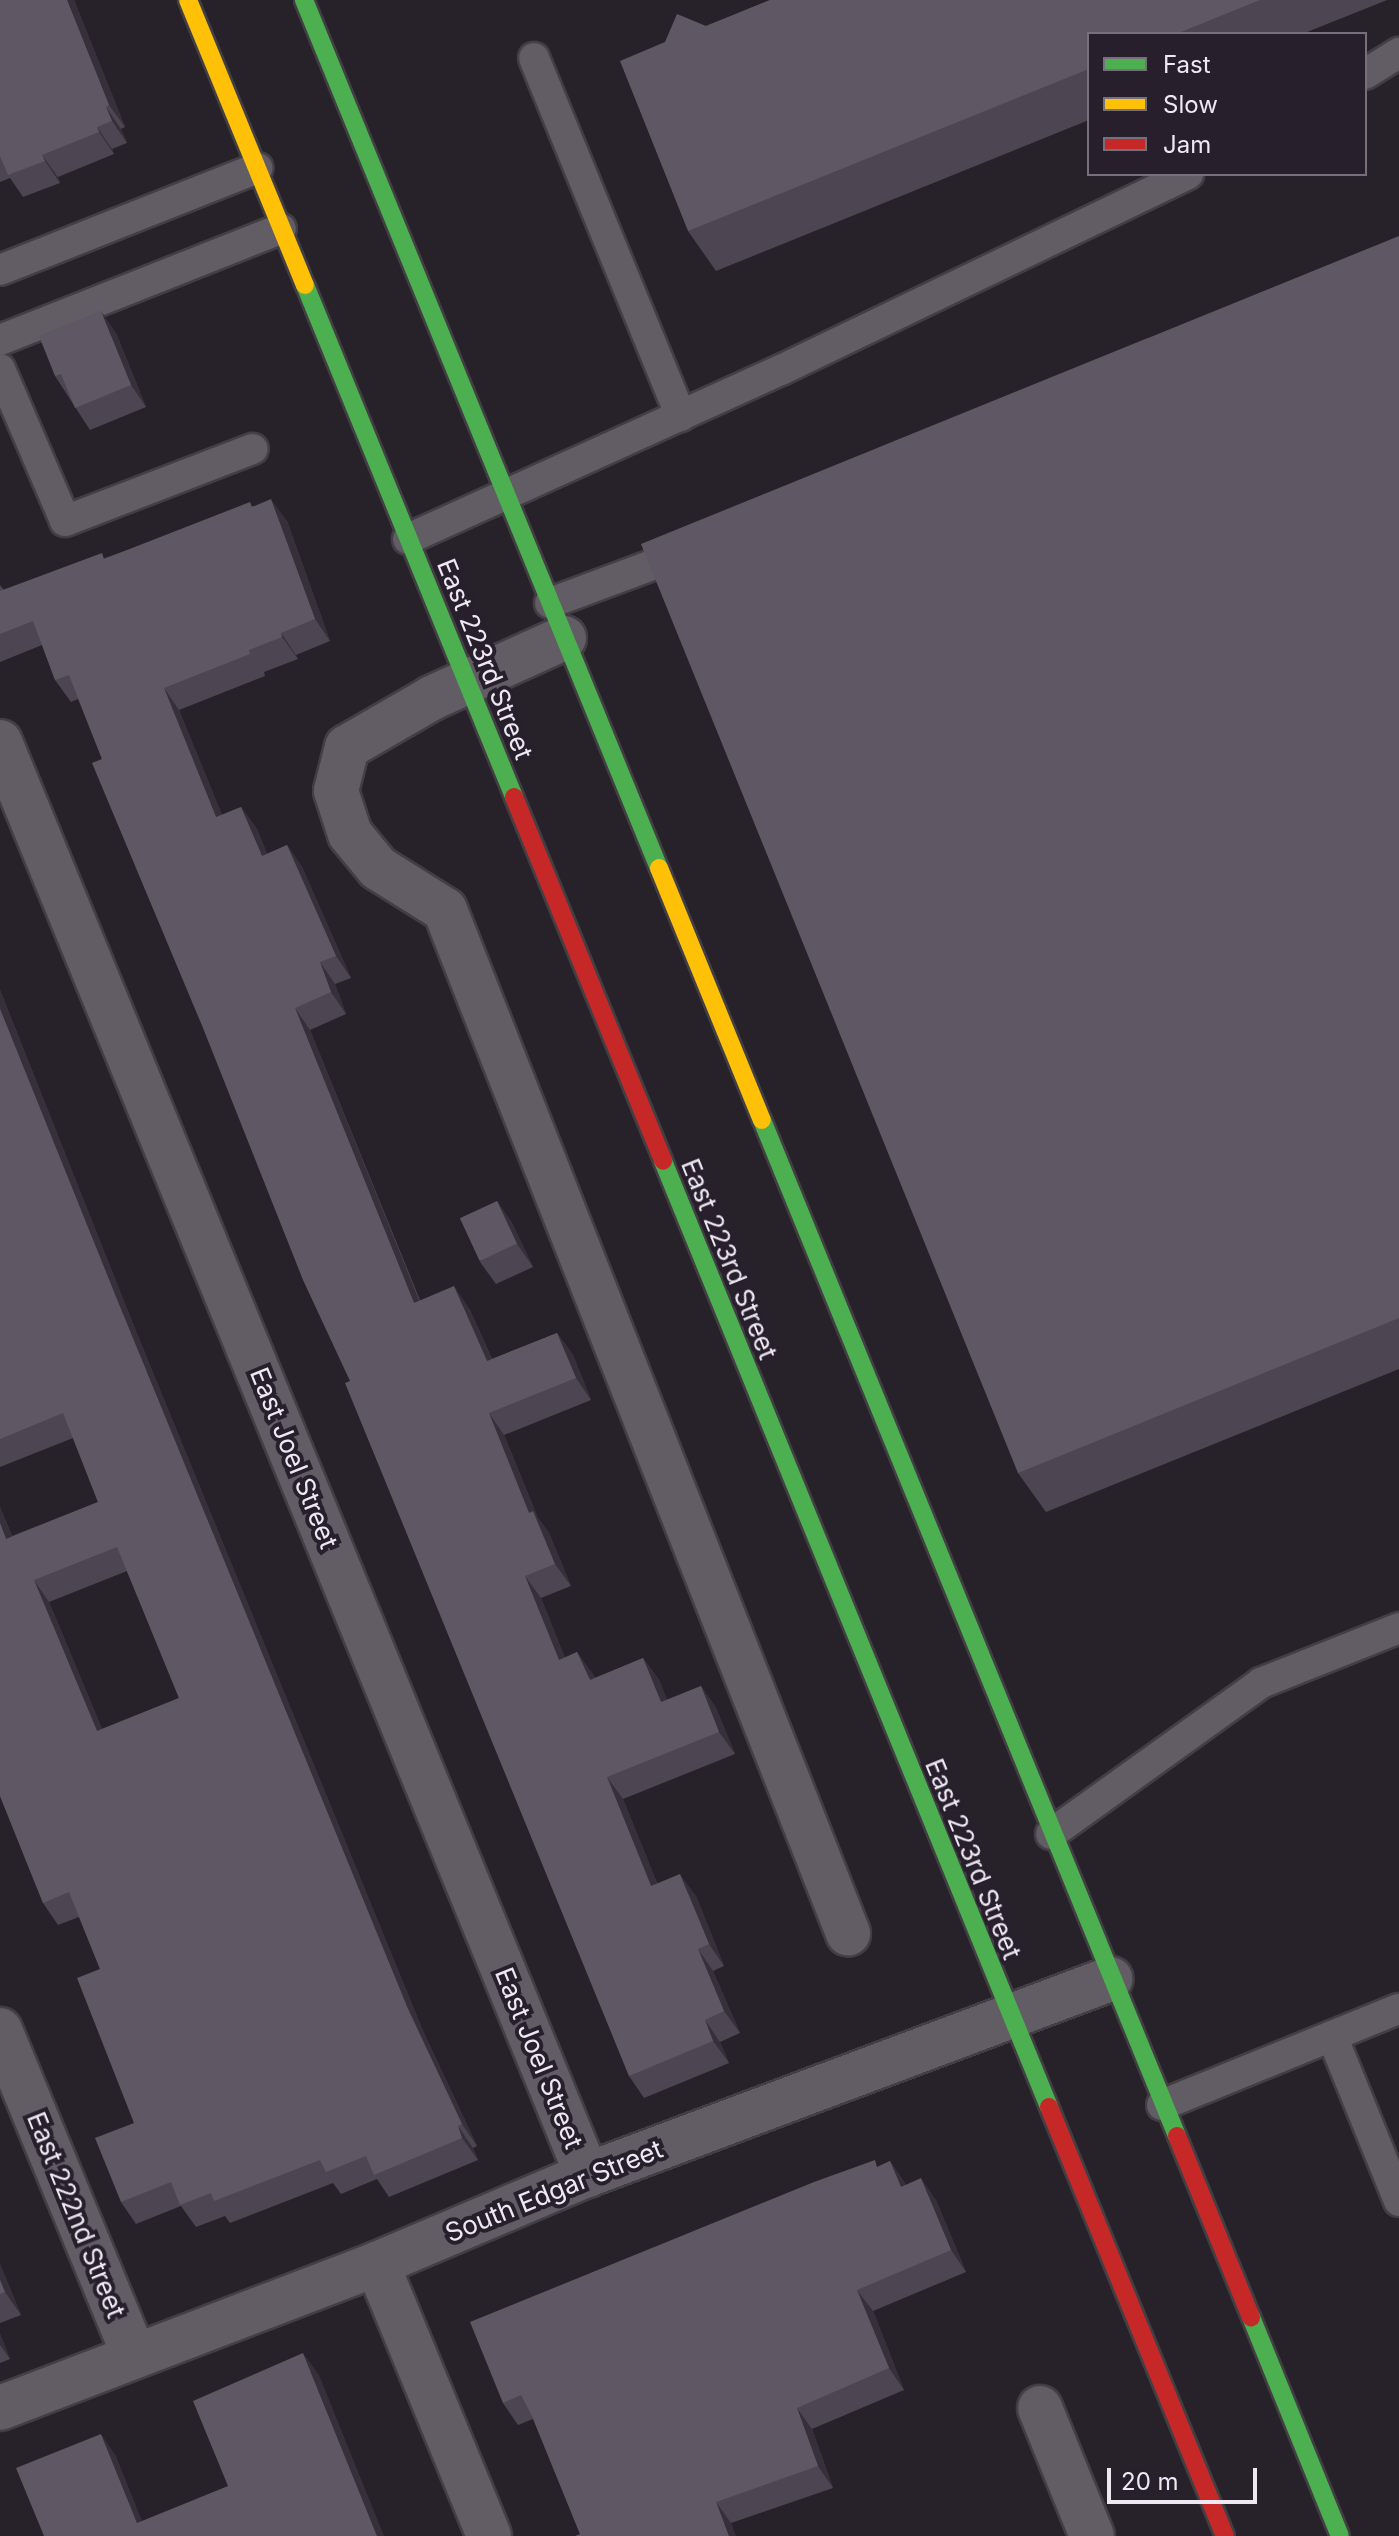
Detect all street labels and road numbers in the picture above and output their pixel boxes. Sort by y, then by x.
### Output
street label: East 223rd Street [431,554,539,764]
street label: East 223rd Street [675,1154,783,1364]
street label: East Joel Street [244,1363,344,1553]
street label: East 223rd Street [919,1754,1027,1964]
street label: East Joel Street [489,1963,589,2153]
street label: East 222nd Street [20,2107,132,2323]
street label: South Edgar Street [441,2133,667,2249]

